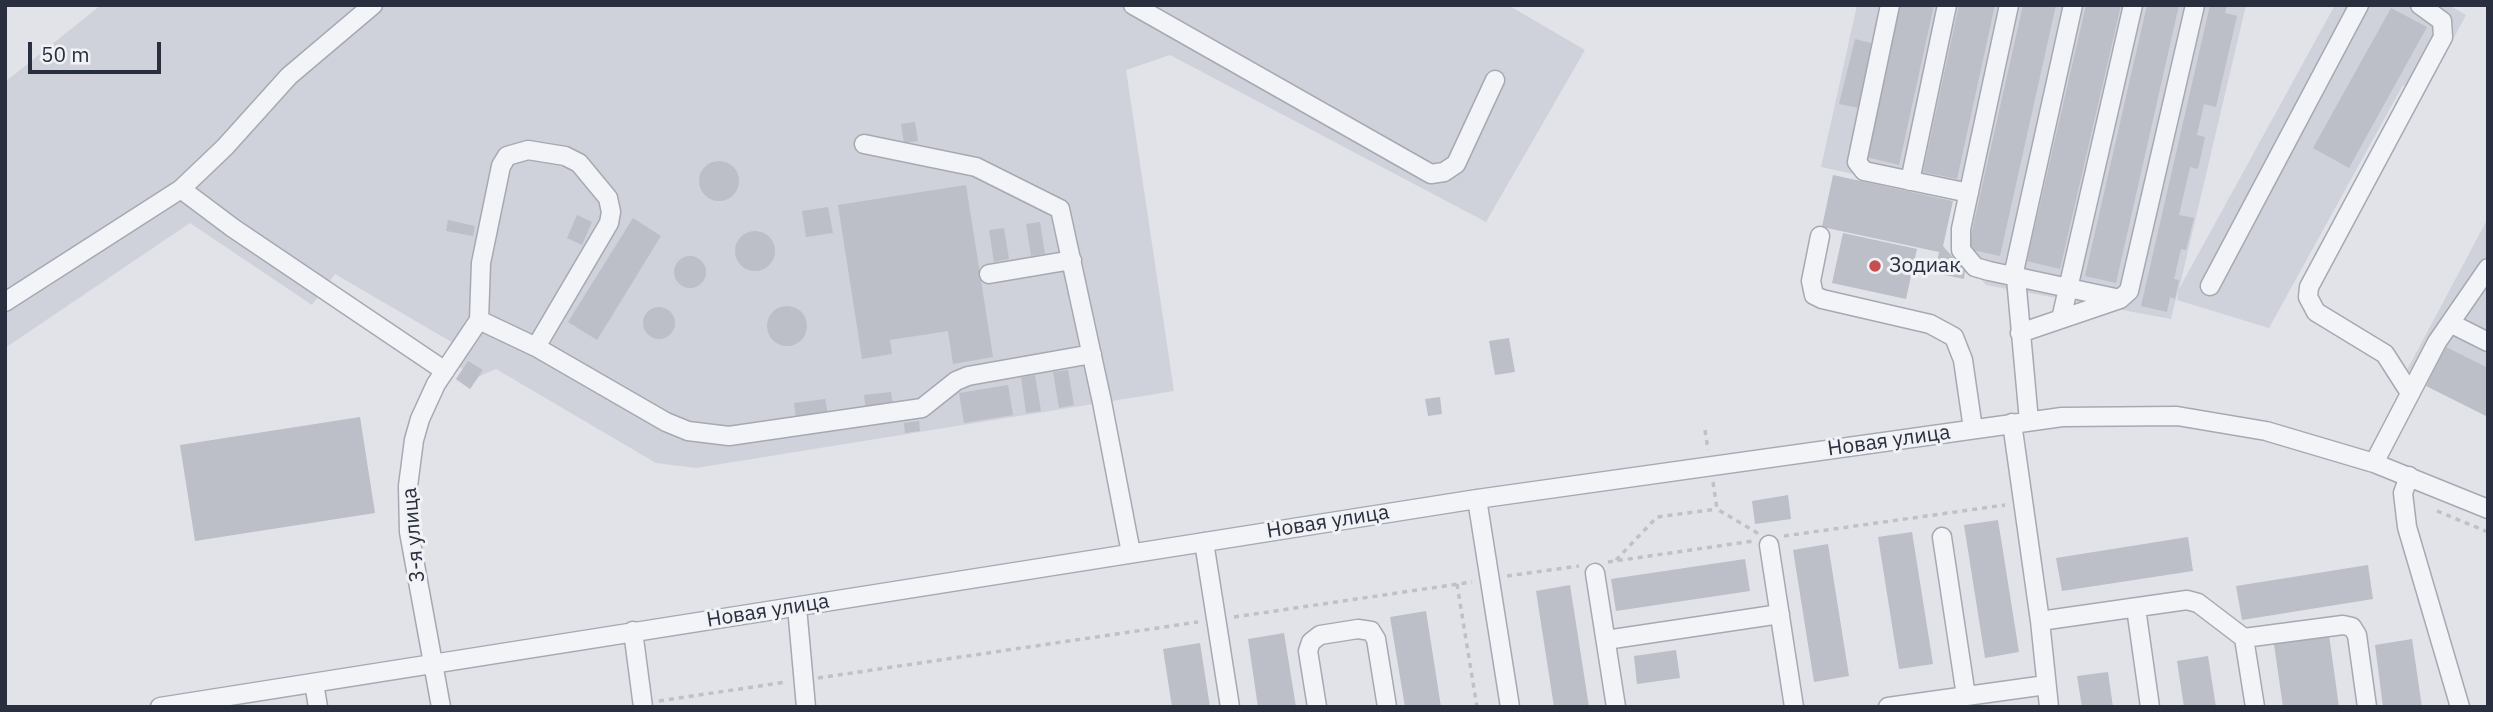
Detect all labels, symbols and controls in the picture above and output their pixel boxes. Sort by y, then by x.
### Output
scale bar [32,28,164,72]
text: 50 m [41,40,90,68]
place label: Зодиак [1889,253,1961,279]
marker: Зодиак [1867,258,1883,274]
street label: Новая улица [1826,420,1952,462]
street label: 3-я улица [397,486,431,584]
street label: Новая улица [1265,500,1391,544]
street label: Новая улица [705,589,831,633]

